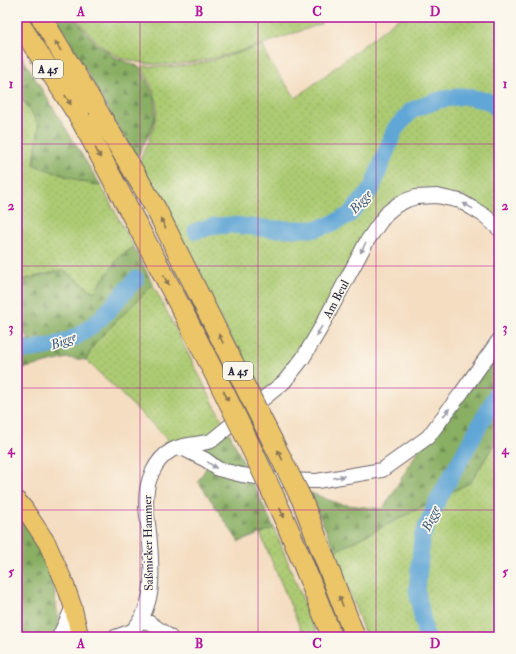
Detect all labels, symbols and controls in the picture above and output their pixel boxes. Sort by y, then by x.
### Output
text: A [76,4,86,20]
text: B [195,4,203,20]
text: C [312,4,322,20]
text: D [430,4,441,20]
one-way arrow [55,40,62,52]
road number: A 45 [33,60,63,78]
text: 1 [9,76,14,92]
text: 1 [503,76,508,92]
one-way arrow [64,95,72,105]
one-way arrow [95,147,102,159]
water label: Bigge [345,186,376,218]
text: 2 [8,198,15,214]
text: 2 [502,198,509,214]
one-way arrow [462,202,474,209]
one-way arrow [159,217,166,229]
one-way arrow [360,242,367,254]
one-way arrow [163,274,169,286]
street label: Am Beul [320,277,353,322]
text: 3 [9,320,14,336]
text: 3 [503,320,508,336]
one-way arrow [315,325,322,337]
water label: Bigge [47,328,79,354]
one-way arrow [218,333,224,345]
road number: A 45 [223,362,253,380]
one-way arrow [222,390,229,401]
one-way arrow [442,408,451,419]
text: 4 [6,442,15,458]
text: 4 [500,442,509,458]
one-way arrow [276,450,283,461]
one-way arrow [207,460,217,468]
one-way arrow [333,474,345,480]
street label: Saßmicker Hammer [140,494,157,591]
water label: Bigge [418,503,444,534]
one-way arrow [279,507,285,519]
text: 5 [8,564,14,580]
text: 5 [502,564,508,580]
one-way arrow [338,594,344,606]
text: A [76,636,86,652]
text: B [195,636,203,652]
text: C [312,636,322,652]
text: D [430,636,441,652]

